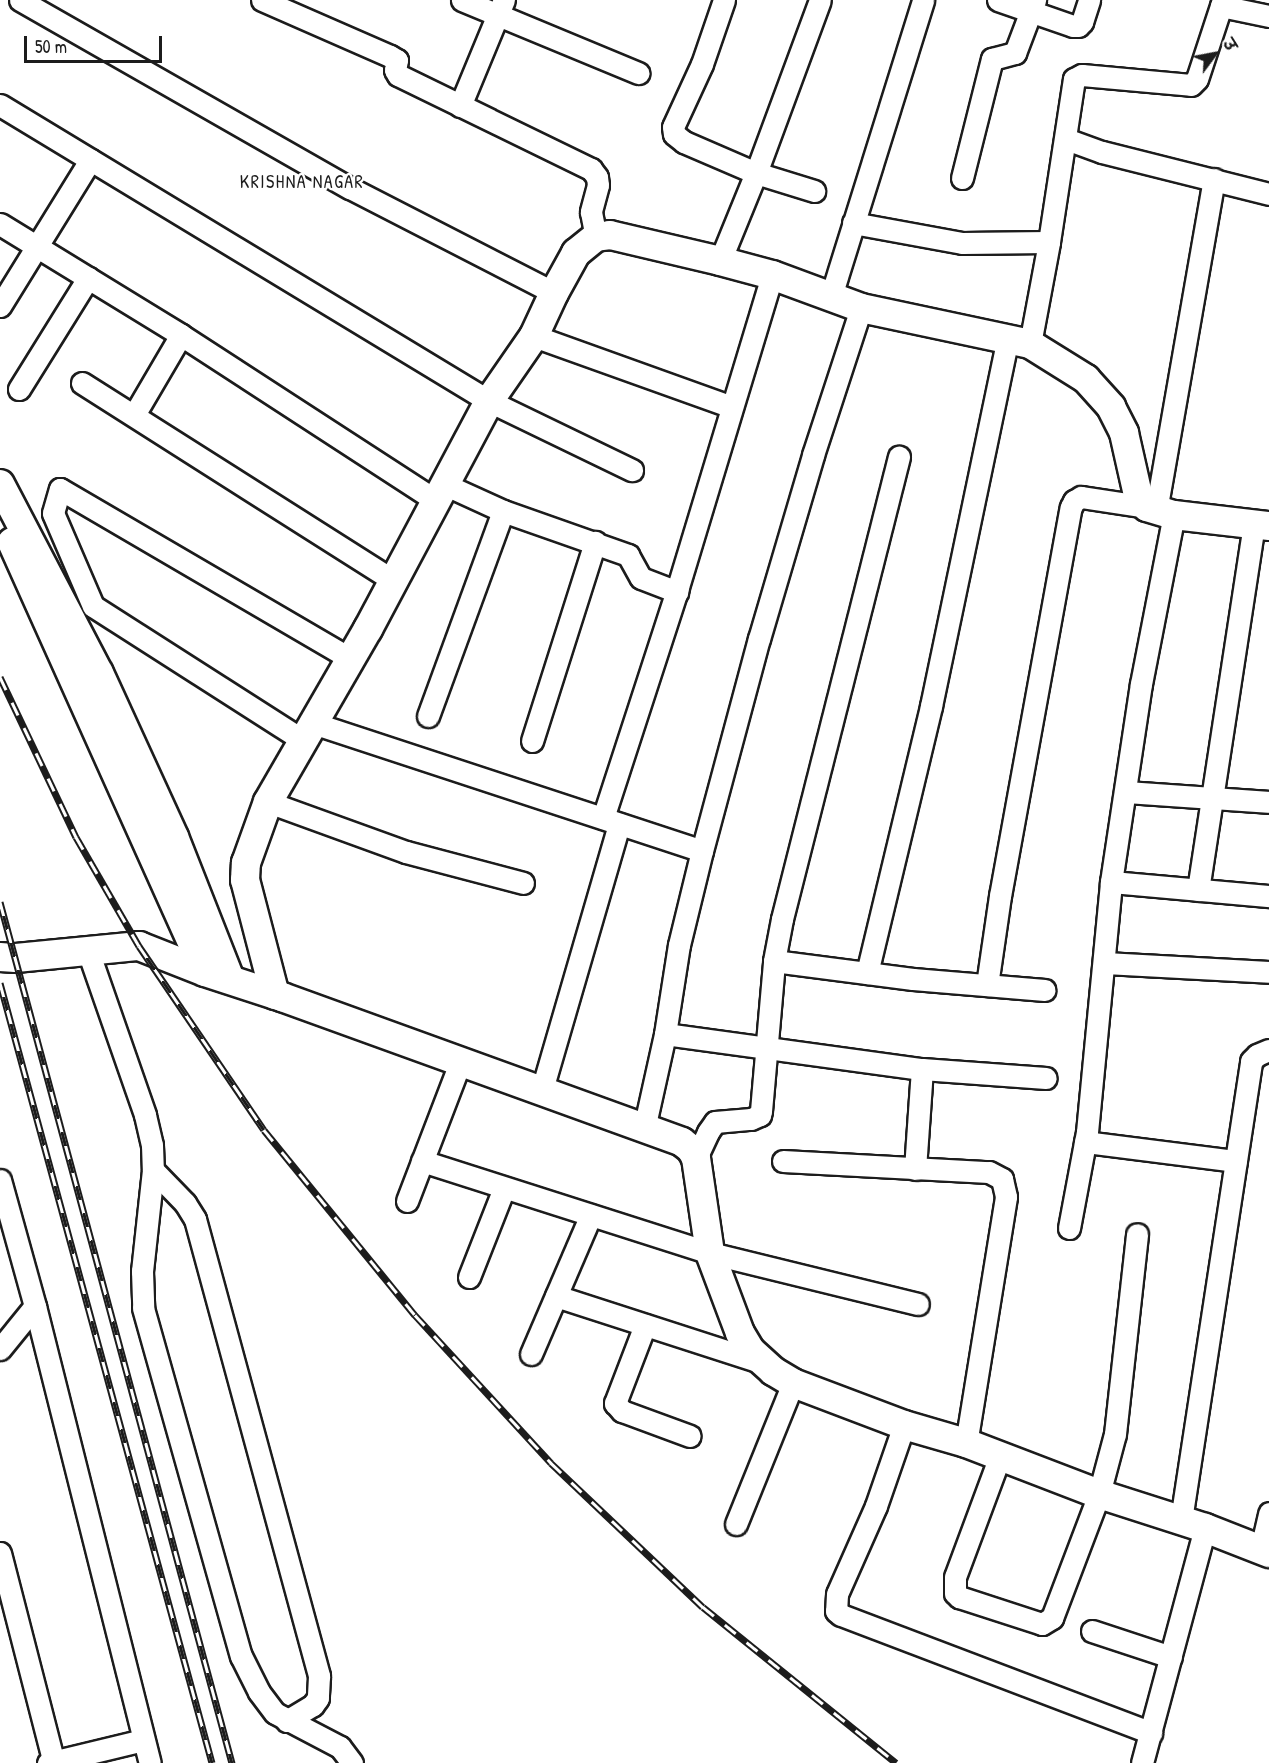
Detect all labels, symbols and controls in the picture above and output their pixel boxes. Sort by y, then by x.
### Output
scale bar [27,24,165,62]
north arrow [1185,24,1245,84]
text: 50 m [35,34,67,59]
text: उ [1218,34,1242,55]
district label: KRISHNA NAGAR [240,171,364,193]

